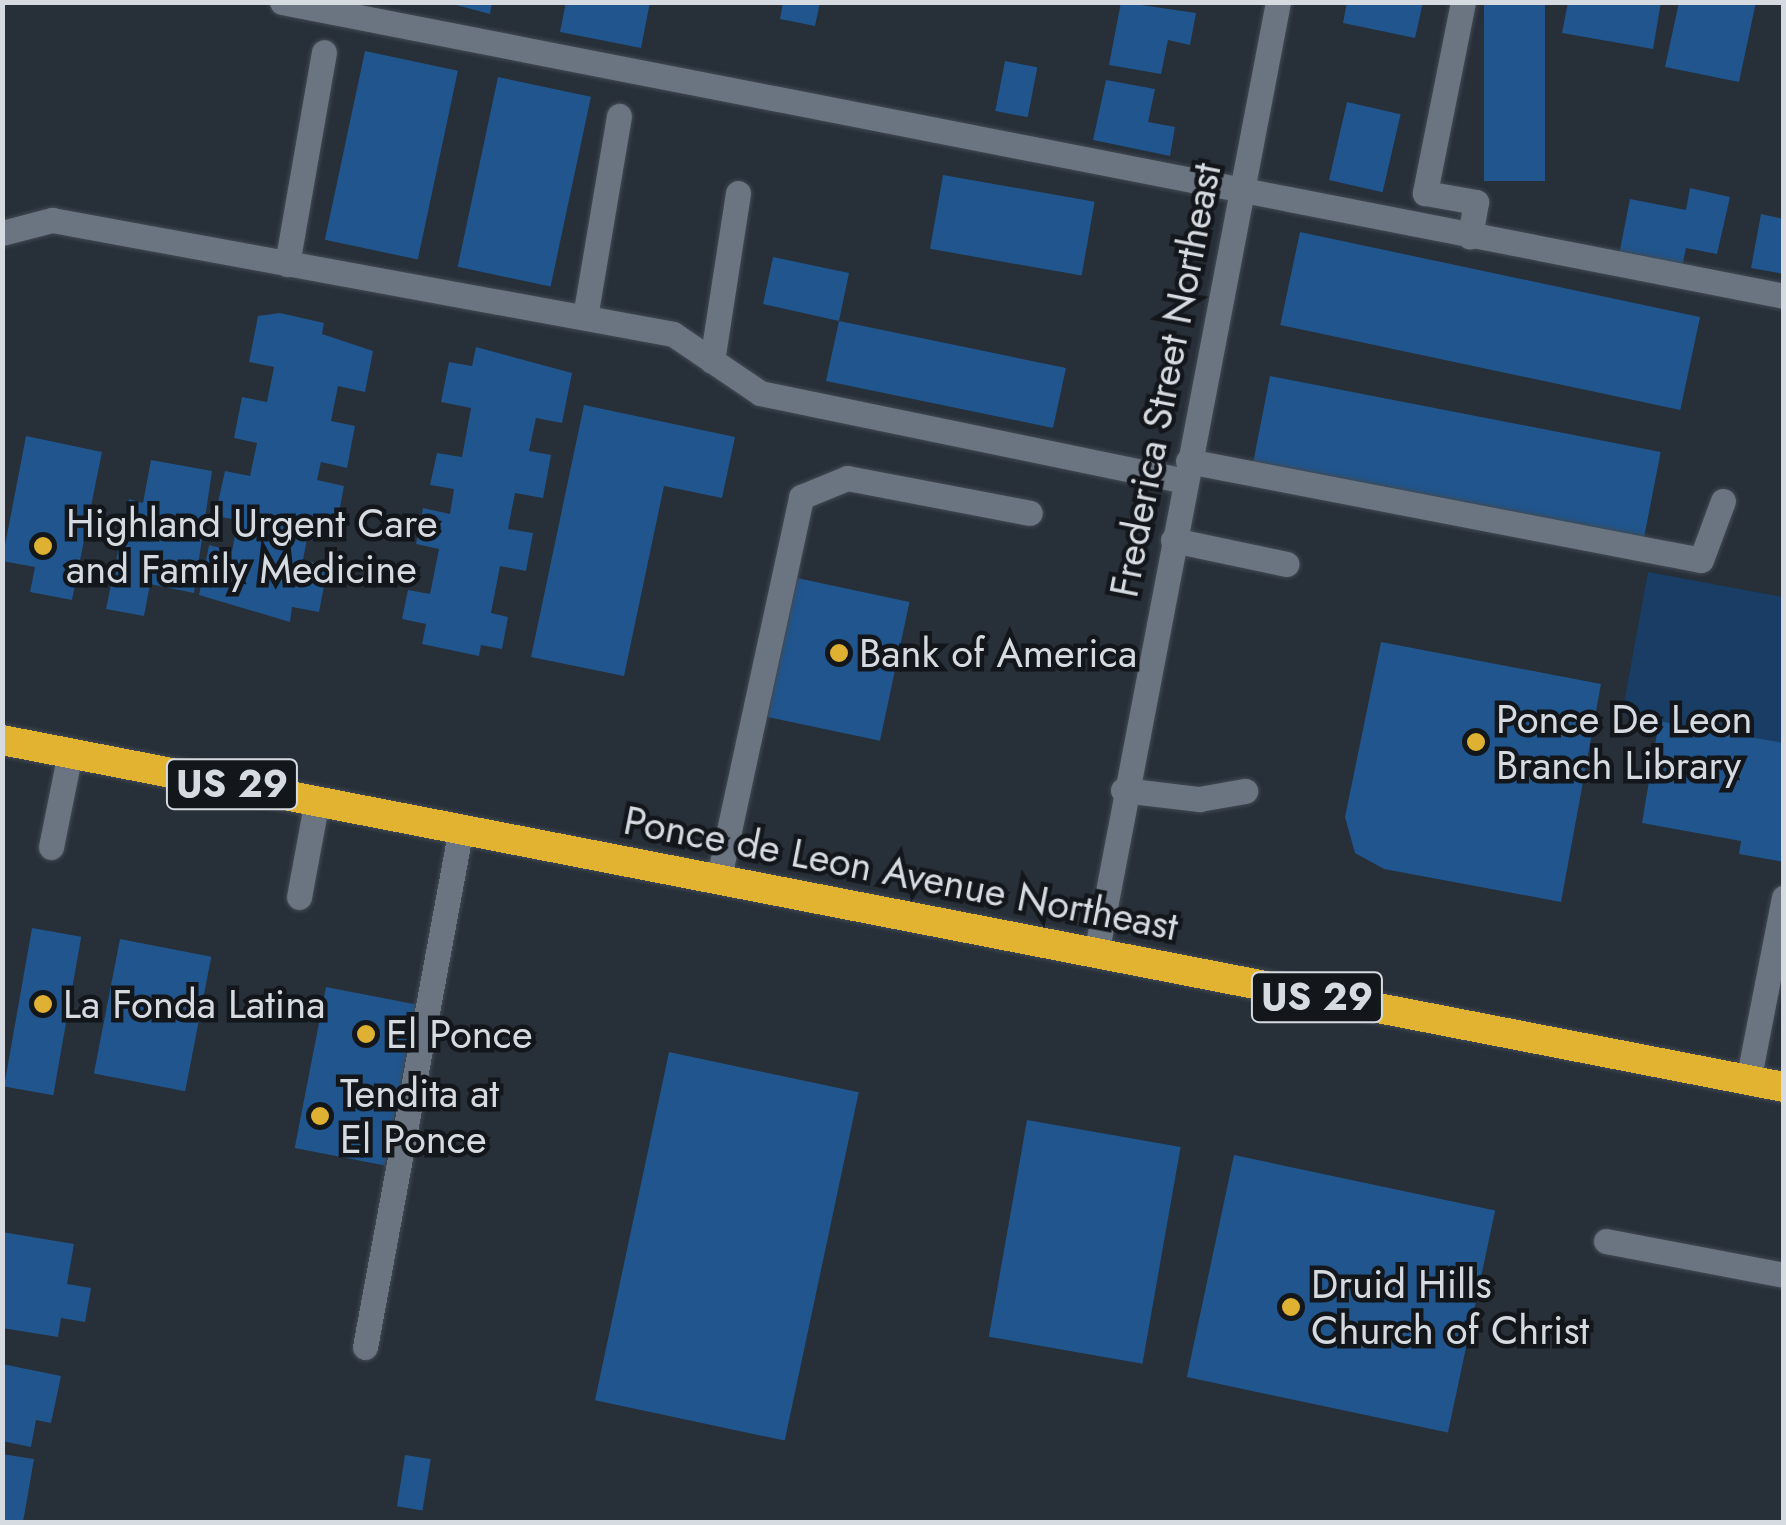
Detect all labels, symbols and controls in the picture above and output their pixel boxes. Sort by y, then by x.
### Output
street label: Frederica Street Northeast [1099,159,1231,601]
place label: Highland Urgent Care and Family Medicine [66,499,438,593]
marker: Highland Urgent Care and Family Medicine [30,533,56,559]
place label: Bank of America [859,629,1137,677]
marker: Bank of America [828,642,850,664]
place label: Ponce De Leon Branch Library [1496,695,1753,789]
marker: Ponce De Leon Branch Library [1465,731,1487,753]
road number: US 29 [164,751,300,817]
street label: Ponce de Leon Avenue Northeast [620,796,1182,950]
road number: US 29 [1250,964,1384,1030]
place label: La Fonda Latina [63,980,325,1028]
marker: La Fonda Latina [32,993,54,1015]
place label: El Ponce [386,1010,532,1058]
marker: El Ponce [355,1023,377,1045]
place label: Tendita at El Ponce [340,1069,499,1163]
marker: Tendita at El Ponce [309,1105,331,1127]
place label: Druid Hills Church of Christ [1311,1260,1589,1354]
marker: Druid Hills Church of Christ [1280,1296,1302,1318]

